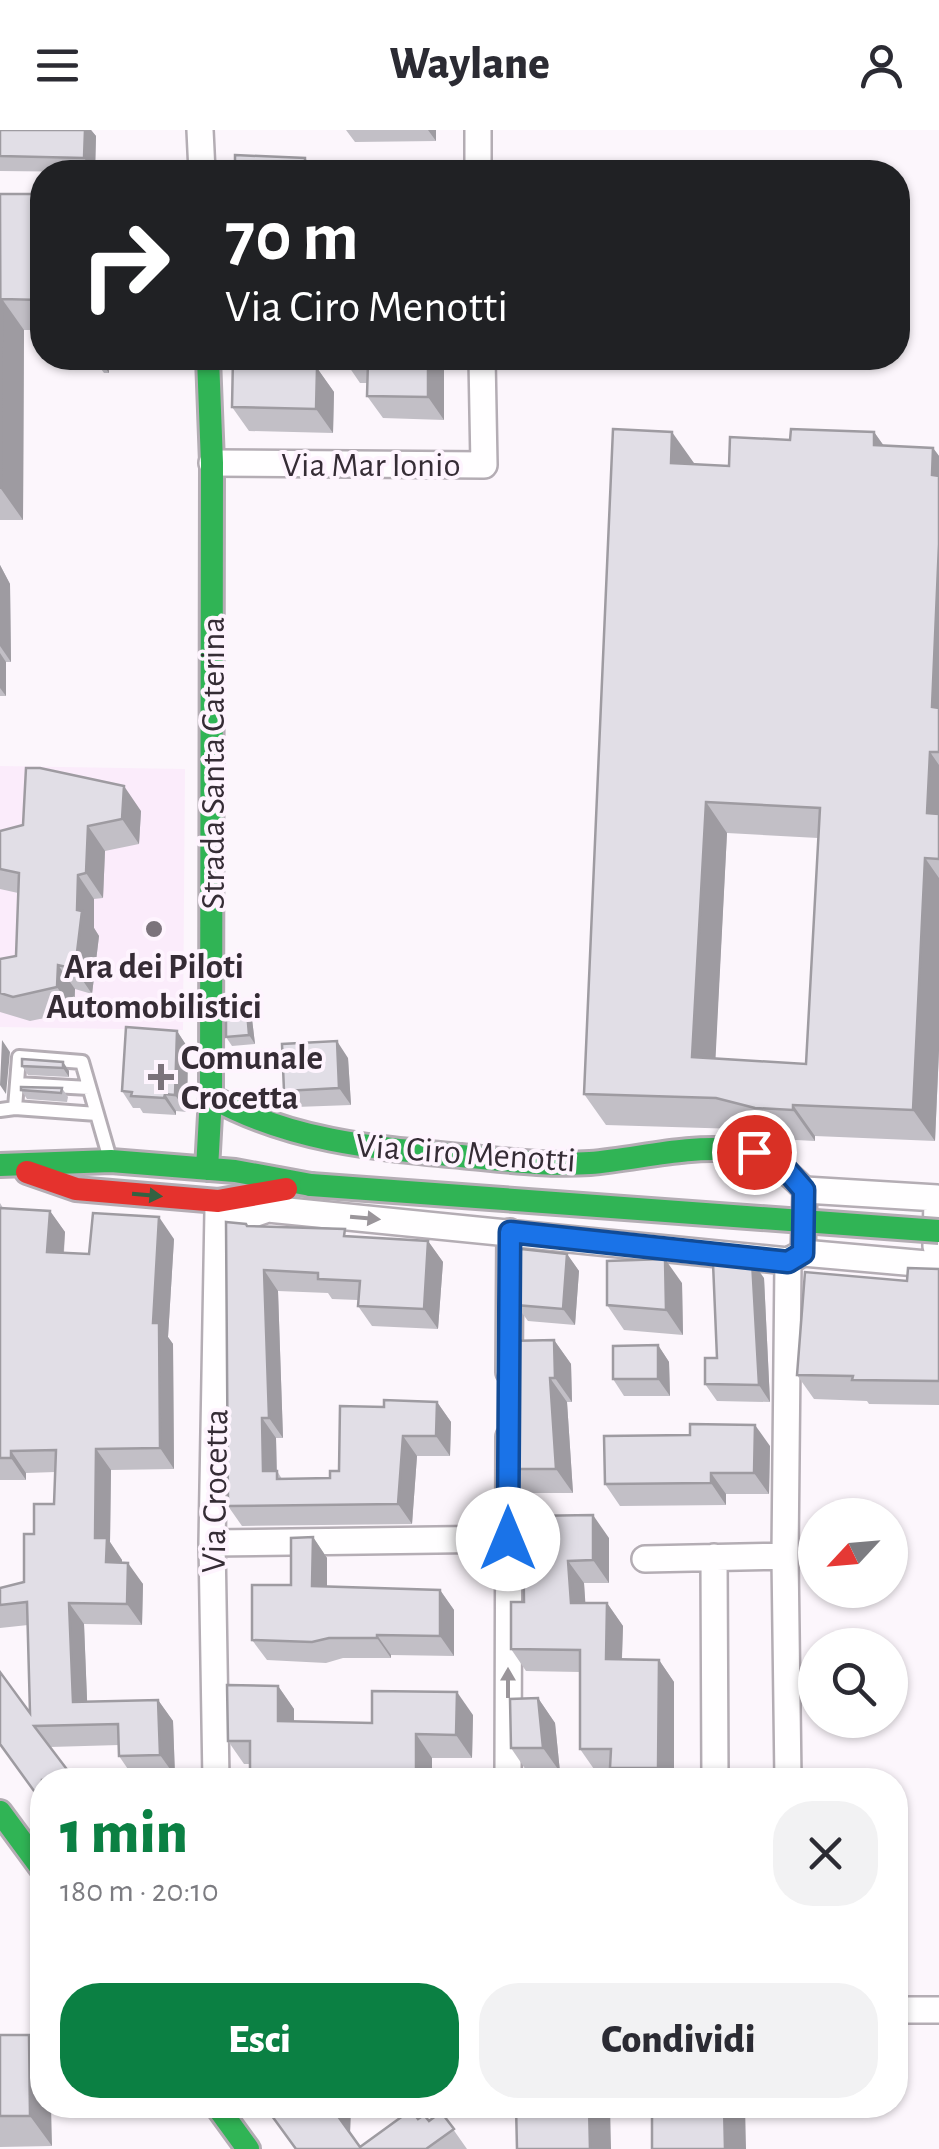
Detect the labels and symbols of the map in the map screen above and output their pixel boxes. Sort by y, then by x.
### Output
street label: Via Mar Ionio [281,448,461,483]
street label: Strada Santa Caterina [196,617,231,909]
marker: Ara dei Piloti Automobilistici [143,918,165,940]
place label: Ara dei Piloti Automobilistici [46,950,262,1025]
place label: Comunale Crocetta [181,1041,323,1116]
marker: Comunale Crocetta [150,1066,172,1088]
pin [712,1110,797,1195]
street label: Via Ciro Menotti [355,1128,577,1179]
one-way arrow [132,1187,163,1203]
one-way arrow [349,1211,381,1227]
street label: Via Crocetta [197,1409,234,1573]
position arrow [456,1487,560,1591]
north arrow [798,1498,908,1608]
one-way arrow [500,1666,516,1698]

